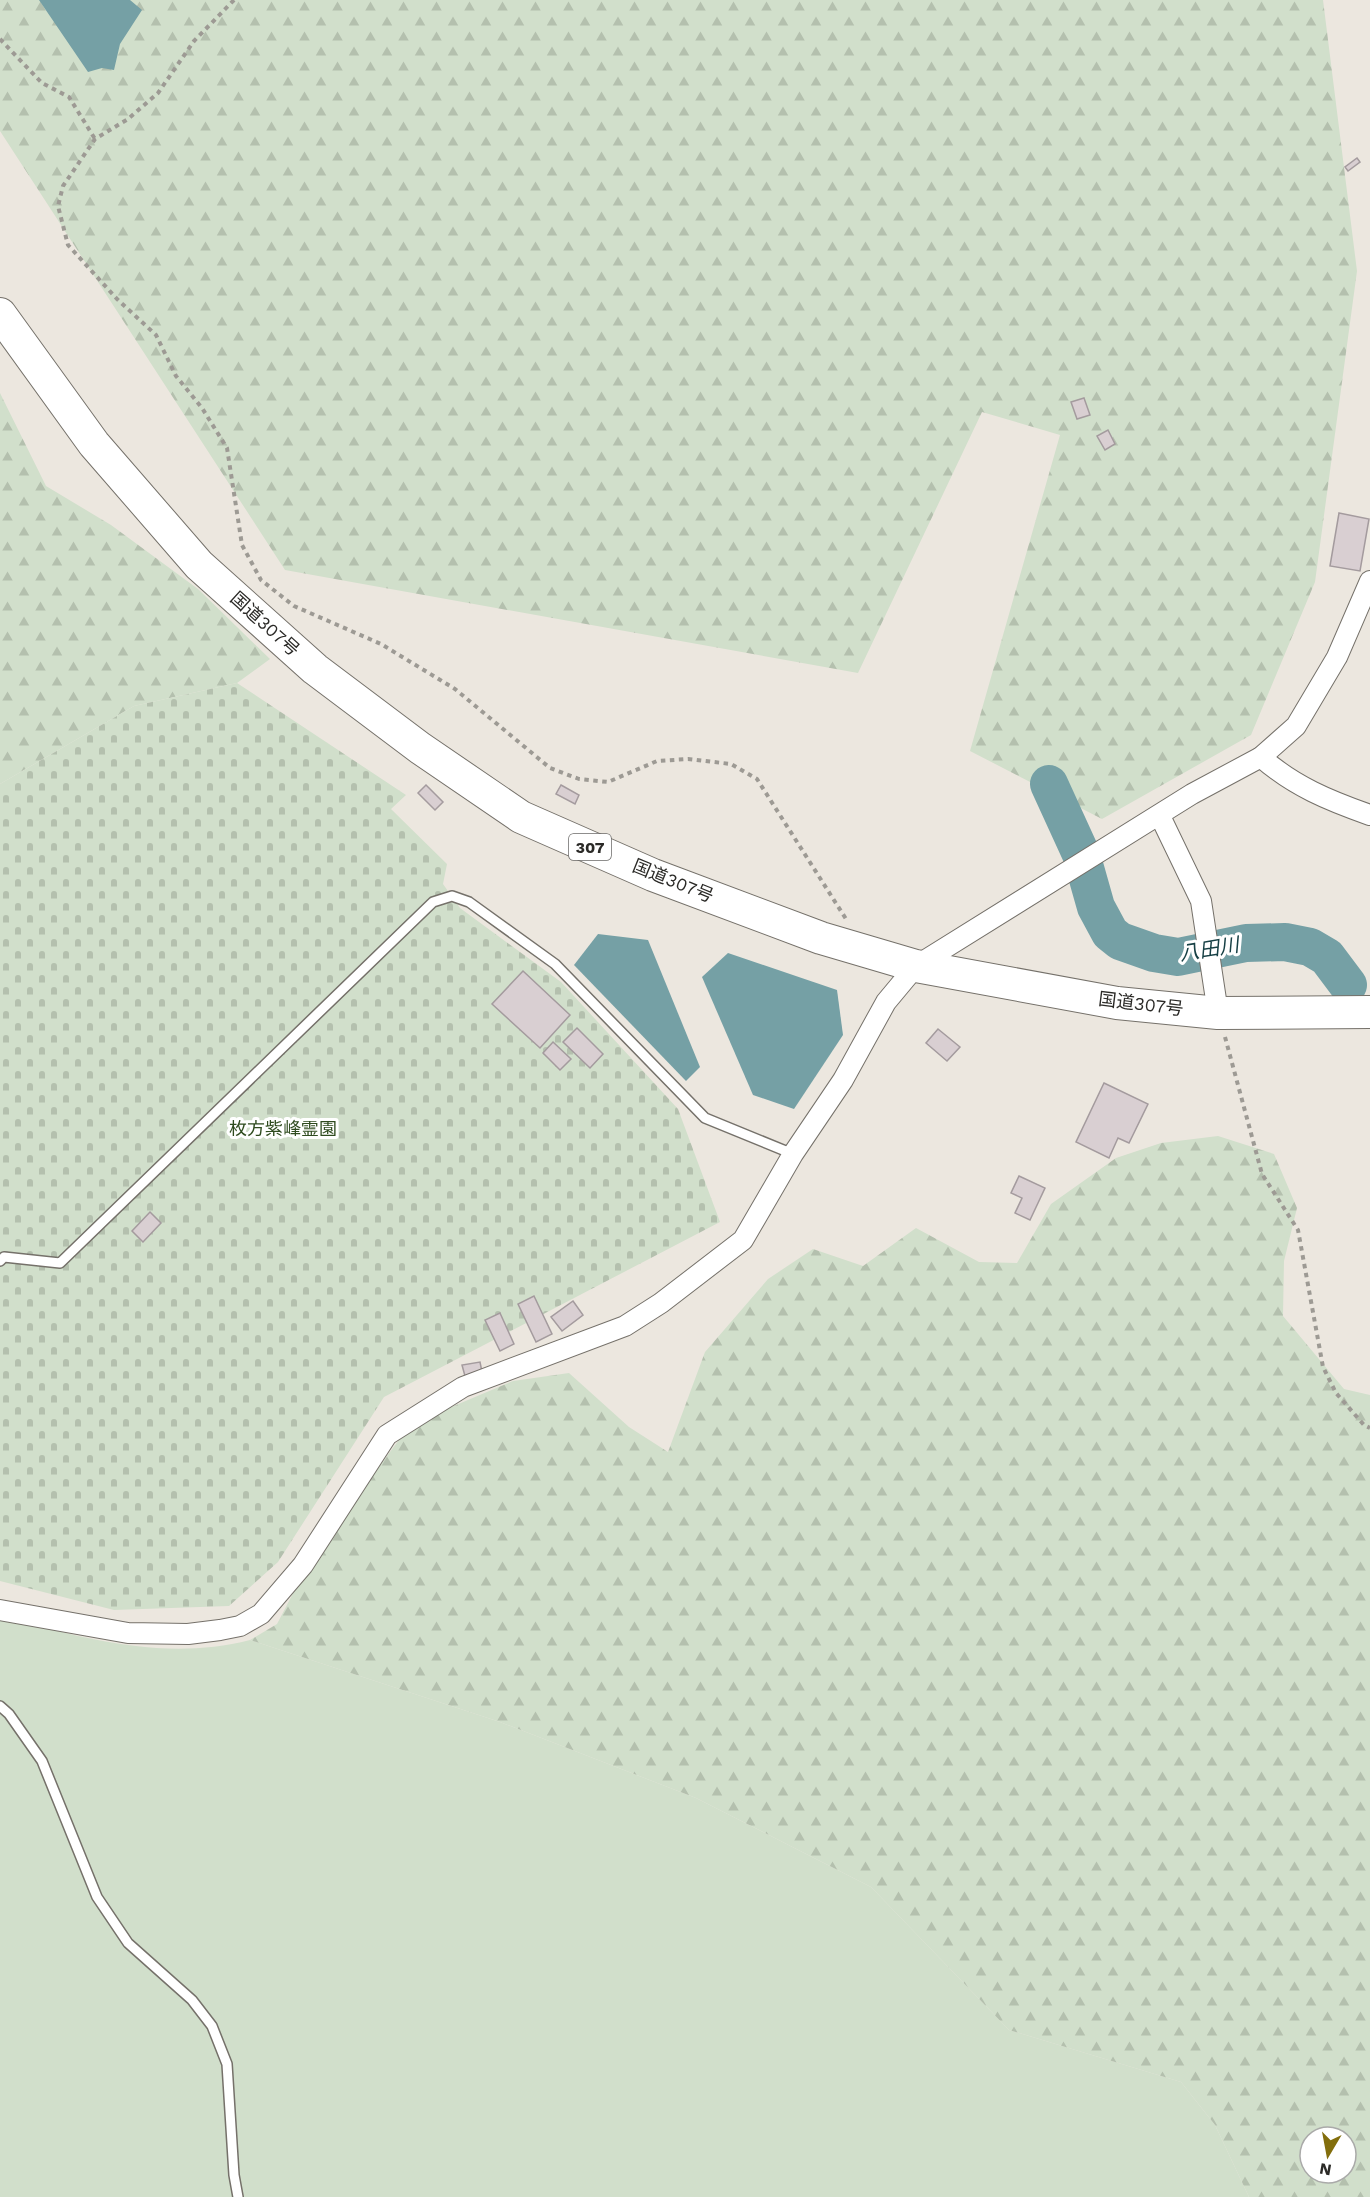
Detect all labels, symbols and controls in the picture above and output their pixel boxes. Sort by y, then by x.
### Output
street label: 国道307号 [227,587,304,660]
road number: 307 [569,834,611,860]
street label: 国道307号 [630,855,717,906]
water label: 八田川 [1177,932,1242,966]
street label: 国道307号 [1097,988,1185,1019]
park label: 枚方紫峰霊園 [229,1118,337,1139]
north arrow [1298,2125,1358,2185]
text: N [1318,2159,1333,2180]

